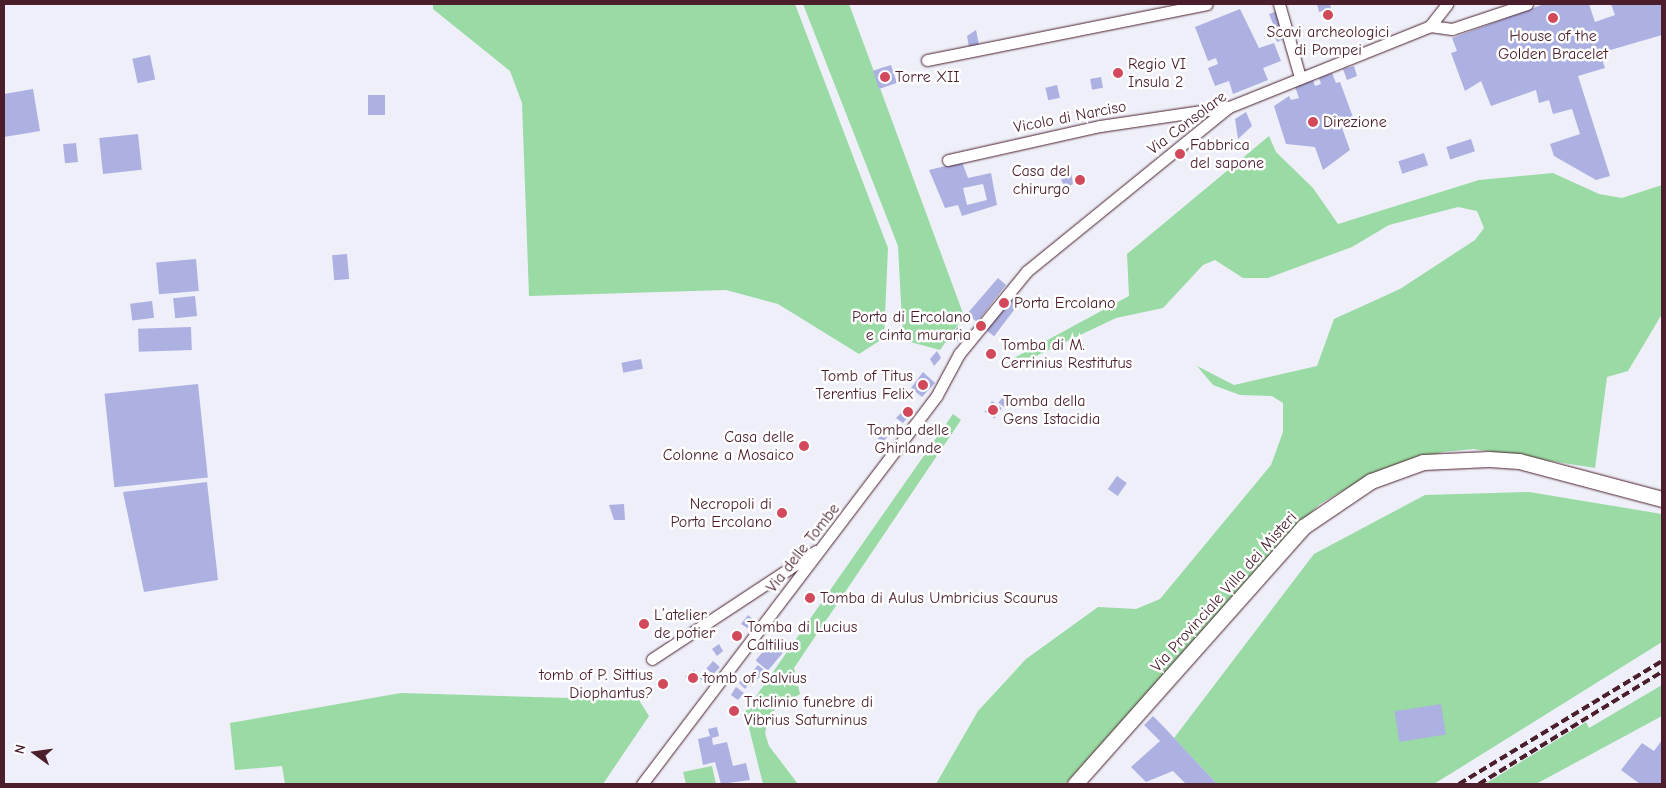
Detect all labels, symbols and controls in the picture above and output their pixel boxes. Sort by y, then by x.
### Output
marker: Scavi archeologici di Pompei [1322,9,1334,21]
marker: House of the Golden Bracelet [1547,12,1559,24]
place label: Scavi archeologici di Pompei [1267,22,1389,60]
place label: House of the Golden Bracelet [1498,26,1608,64]
place label: Regio VI Insula 2 [1128,54,1186,92]
place label: Torre XII [895,67,960,87]
marker: Regio VI Insula 2 [1112,67,1124,79]
marker: Torre XII [879,71,891,83]
street label: Via Consolare [1144,87,1230,159]
street label: Vicolo di Narciso [1012,97,1128,137]
place label: Direzione [1323,112,1387,132]
marker: Direzione [1307,116,1319,128]
place label: Fabbrica del sapone [1190,135,1264,173]
marker: Fabbrica del sapone [1174,148,1186,160]
place label: Casa del chirurgo [1012,161,1070,199]
marker: Casa del chirurgo [1074,174,1086,186]
place label: Porta Ercolano [1014,293,1116,313]
marker: Porta Ercolano [998,297,1010,309]
place label: Porta di Ercolano e cinta muraria [852,307,971,345]
marker: Porta di Ercolano e cinta muraria [975,320,987,332]
place label: Tomba di M. Cerrinius Restitutus [1001,335,1132,373]
marker: Tomba di M. Cerrinius Restitutus [985,348,997,360]
place label: Tomb of Titus Terentius Felix [816,366,913,404]
marker: Tomb of Titus Terentius Felix [917,379,929,391]
place label: Tomba della Gens Istacidia [1003,391,1100,429]
marker: Tomba della Gens Istacidia [987,404,999,416]
marker: Tomba delle Ghirlande [902,406,914,418]
place label: Tomba delle Ghirlande [867,420,949,458]
place label: Casa delle Colonne a Mosaico [663,427,794,465]
marker: Casa delle Colonne a Mosaico [798,440,810,452]
place label: Necropoli di Porta Ercolano [670,494,772,532]
street label: Via delle Tombe [762,500,844,596]
marker: Necropoli di Porta Ercolano [776,507,788,519]
street label: Via Provinciale Villa dei Misteri [1147,508,1301,676]
place label: Tomba di Aulus Umbricius Scaurus [820,588,1058,608]
marker: Tomba di Aulus Umbricius Scaurus [804,592,816,604]
place label: L’atelier de potier [654,605,715,643]
place label: Tomba di Lucius Caltilius [747,617,857,655]
marker: L’atelier de potier [638,618,650,630]
marker: Tomba di Lucius Caltilius [731,630,743,642]
place label: tomb of P. Sittius Diophantus? [539,665,653,703]
place label: tomb of Salvius [703,668,807,688]
marker: tomb of Salvius [687,672,699,684]
marker: tomb of P. Sittius Diophantus? [657,678,669,690]
place label: Triclinio funebre di Vibrius Saturninus [744,692,873,730]
marker: Triclinio funebre di Vibrius Saturninus [728,705,740,717]
north arrow [10,728,60,778]
text: N [11,743,29,756]

